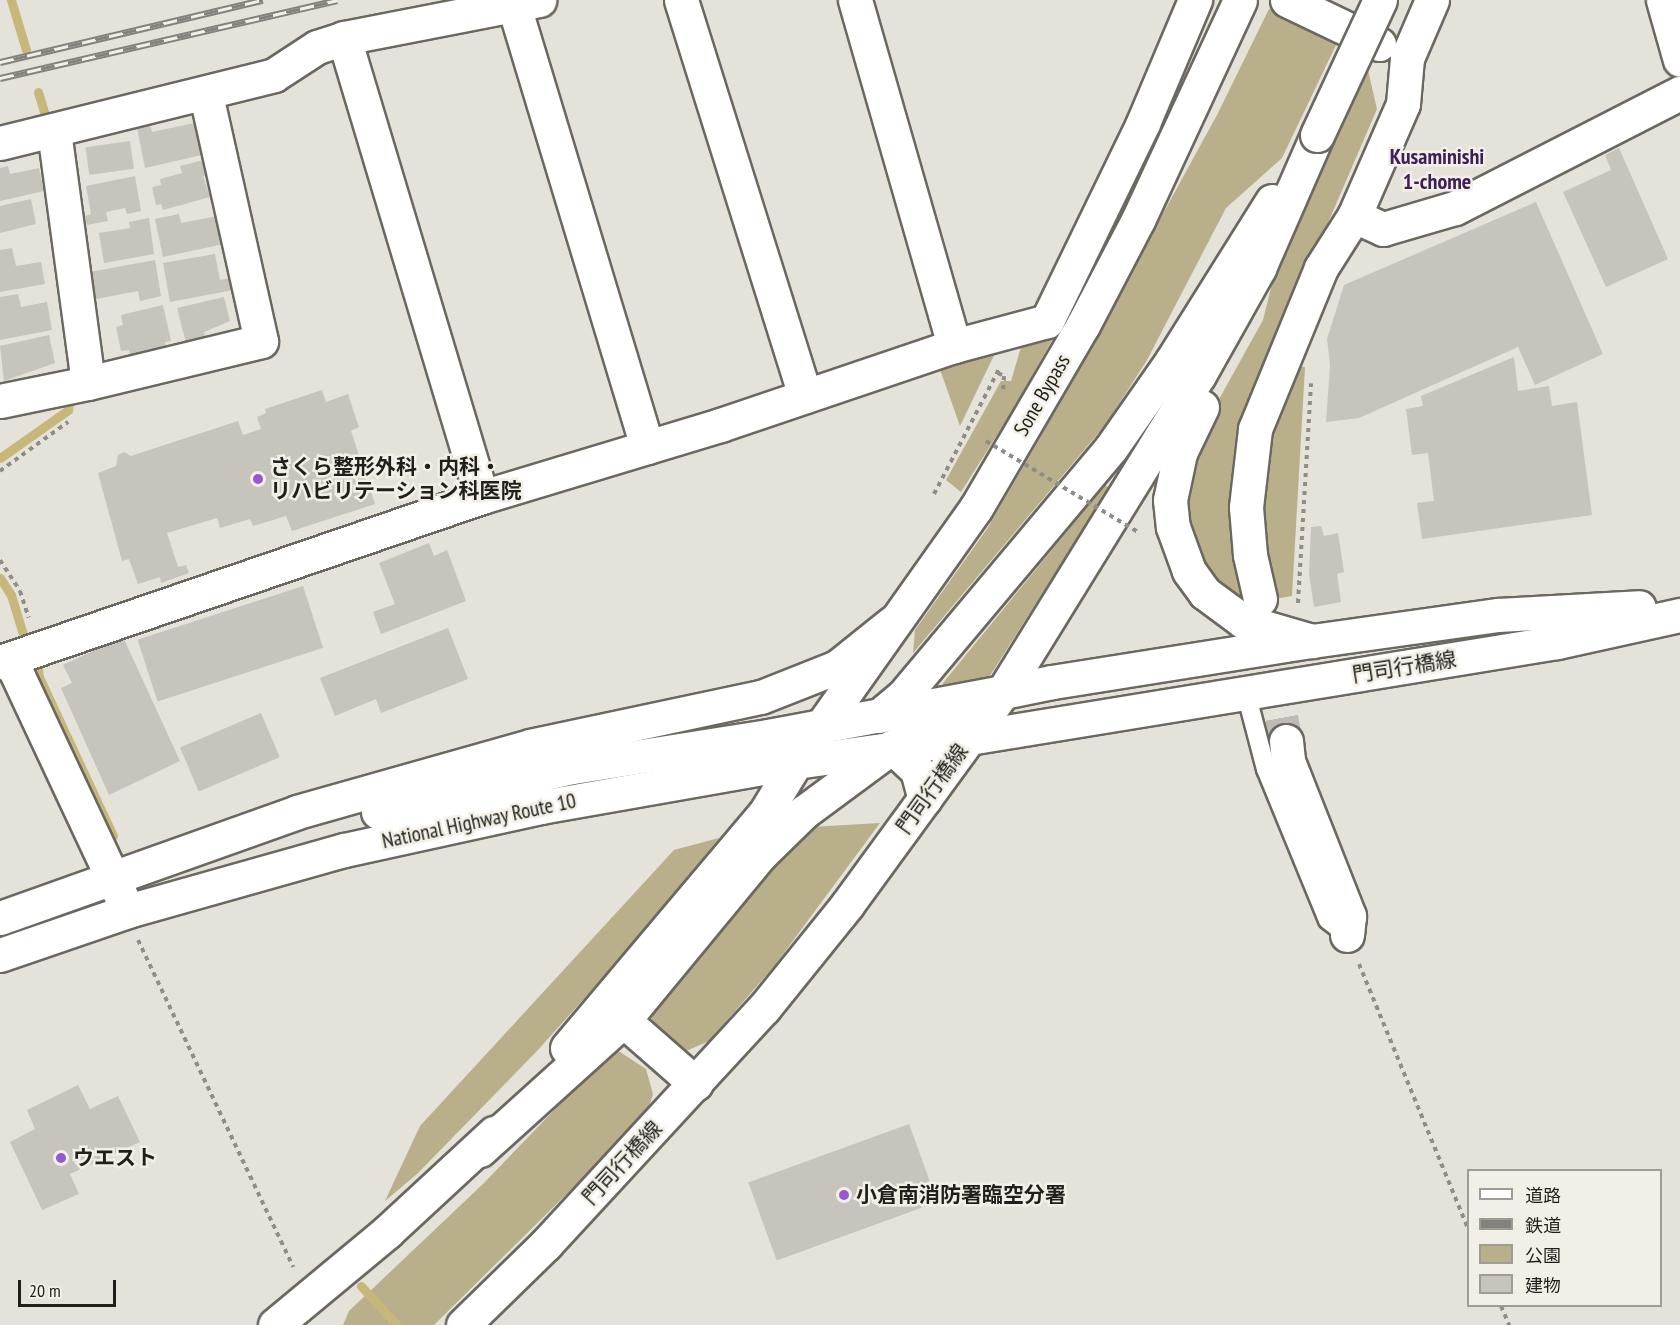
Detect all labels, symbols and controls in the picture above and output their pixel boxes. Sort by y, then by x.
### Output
district label: Kusaminishi 1-chome [1390,143,1484,194]
street label: Sone Bypass [1009,350,1075,440]
place label: さくら整形外科・内科・ リハビリテーション科医院 [270,454,522,504]
marker: さくら整形外科・内科・ リハビリテーション科医院 [251,472,265,486]
street label: 門司行橋線 [1350,646,1458,688]
street label: 門司行橋線 [891,739,973,839]
street label: National Highway Route 10 [379,788,579,854]
street label: 門司行橋線 [577,1116,667,1210]
place label: ウエスト [73,1145,157,1171]
marker: ウエスト [54,1151,68,1165]
legend [1467,1169,1662,1307]
place label: 小倉南消防署臨空分署 [856,1182,1066,1208]
text: 道路 [1525,1184,1561,1207]
marker: 小倉南消防署臨空分署 [837,1188,851,1202]
text: 鉄道 [1525,1214,1561,1237]
text: 公園 [1525,1244,1561,1267]
scale bar [21,1268,118,1306]
text: 建物 [1525,1274,1561,1297]
text: 20 m [29,1279,61,1302]

